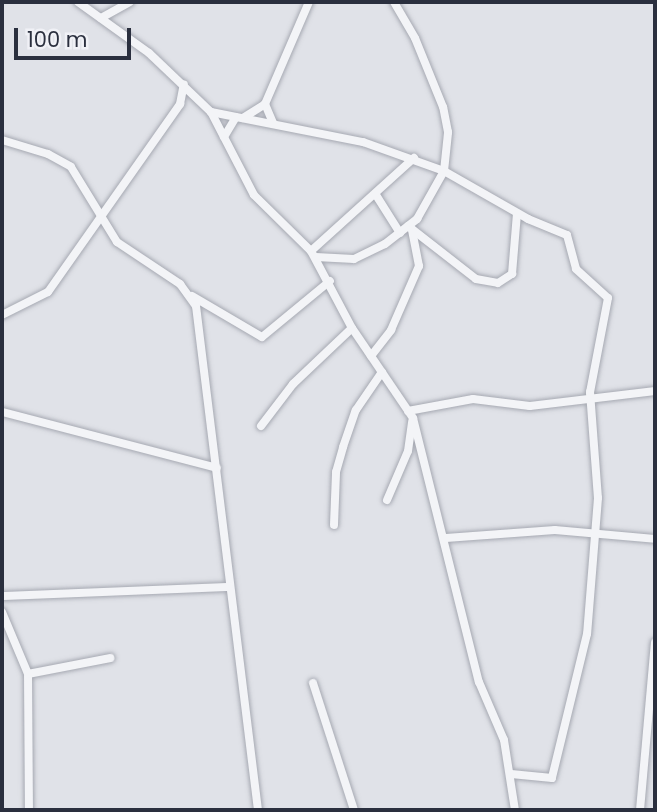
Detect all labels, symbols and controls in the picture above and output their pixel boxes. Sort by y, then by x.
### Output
scale bar [18,14,135,58]
text: 100 m [27,25,87,54]

